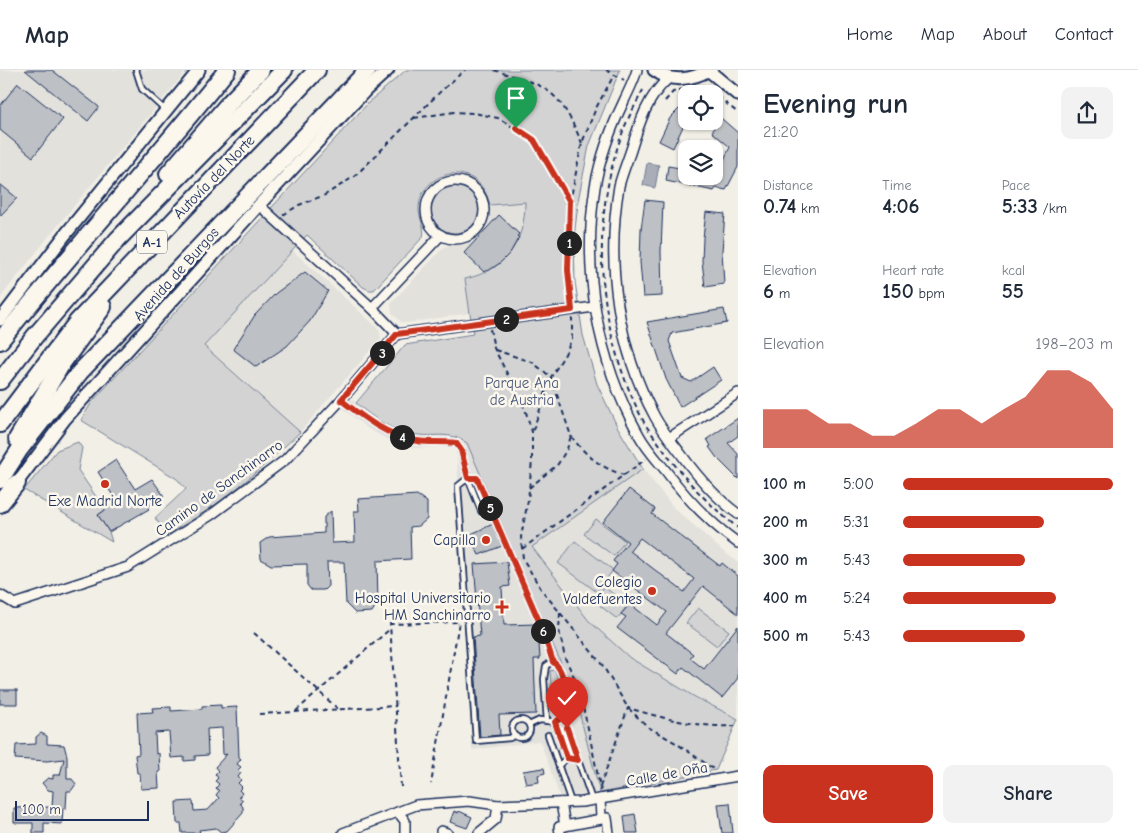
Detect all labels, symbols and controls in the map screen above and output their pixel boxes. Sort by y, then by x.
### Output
text: Map [25,21,69,49]
text: Home [846,24,893,45]
text: Map [921,24,955,45]
text: About [983,24,1027,45]
text: Contact [1055,24,1113,45]
pin [495,77,537,128]
icon: arrive [502,84,530,112]
map controls [678,85,723,185]
button: locate [678,85,723,130]
button: share [1061,87,1113,139]
text: Evening run [763,88,908,120]
text: 21:20 [763,123,799,141]
street label: Autovía del Norte [170,131,259,223]
button: layers [678,140,723,185]
text: Distance [763,177,813,194]
text: Time [882,177,911,194]
text: Pace [1002,177,1030,194]
text: 0.74 [763,194,796,218]
text: 4:06 [882,194,920,218]
text: 5:33 [1002,194,1038,218]
text: km [796,200,819,217]
text: /km [1038,200,1067,217]
street label: Avenida de Burgos [129,224,223,324]
road number: A-1 [137,230,167,253]
pin: 1 [556,230,582,256]
text: 1 [567,235,572,252]
text: Elevation [763,262,817,279]
text: Heart rate [882,262,944,279]
text: kcal [1002,262,1025,279]
text: 6 [763,279,774,303]
text: 150 [882,279,914,303]
text: 55 [1002,279,1024,303]
text: m [774,285,790,302]
text: bpm [914,285,945,302]
pin: 2 [494,306,518,332]
text: 2 [503,311,510,328]
text: Elevation [763,335,824,353]
text: 198–203 m [1036,335,1113,353]
pin: 3 [370,340,394,366]
text: 3 [379,345,386,362]
park label: Parque Ana de Austria [485,374,559,409]
pin: 4 [390,424,414,450]
text: 4 [399,429,406,446]
street label: Camino de Sanchinarro [152,436,286,540]
text: 100 m [763,475,806,493]
text: 5:00 [843,475,874,493]
marker: Exe Madrid Norte [99,478,111,490]
place label: Exe Madrid Norte [48,492,163,510]
pin: 5 [478,496,502,520]
text: 5 [487,500,494,517]
text: 200 m [763,513,808,531]
text: 5:31 [843,513,869,531]
place label: Capilla [433,531,476,549]
marker: Capilla [480,534,492,546]
text: 300 m [763,551,808,569]
text: 5:43 [843,551,870,569]
place label: Colegio Valdefuentes [563,573,642,608]
marker: Colegio Valdefuentes [646,585,658,597]
place label: Hospital Universitario HM Sanchinarro [355,589,491,624]
text: 400 m [763,589,807,607]
text: 5:24 [843,589,871,607]
marker: Hospital Universitario HM Sanchinarro [495,600,509,614]
pin: 6 [530,618,556,644]
text: 6 [540,623,547,640]
text: 500 m [763,627,808,645]
text: 5:43 [843,627,870,645]
pin [546,677,588,728]
icon: check [553,684,581,712]
street label: Calle de Oña [625,758,709,790]
button: Save [763,765,933,823]
button: Share [943,765,1113,823]
scale bar [15,798,149,821]
text: 100 m [22,801,61,818]

